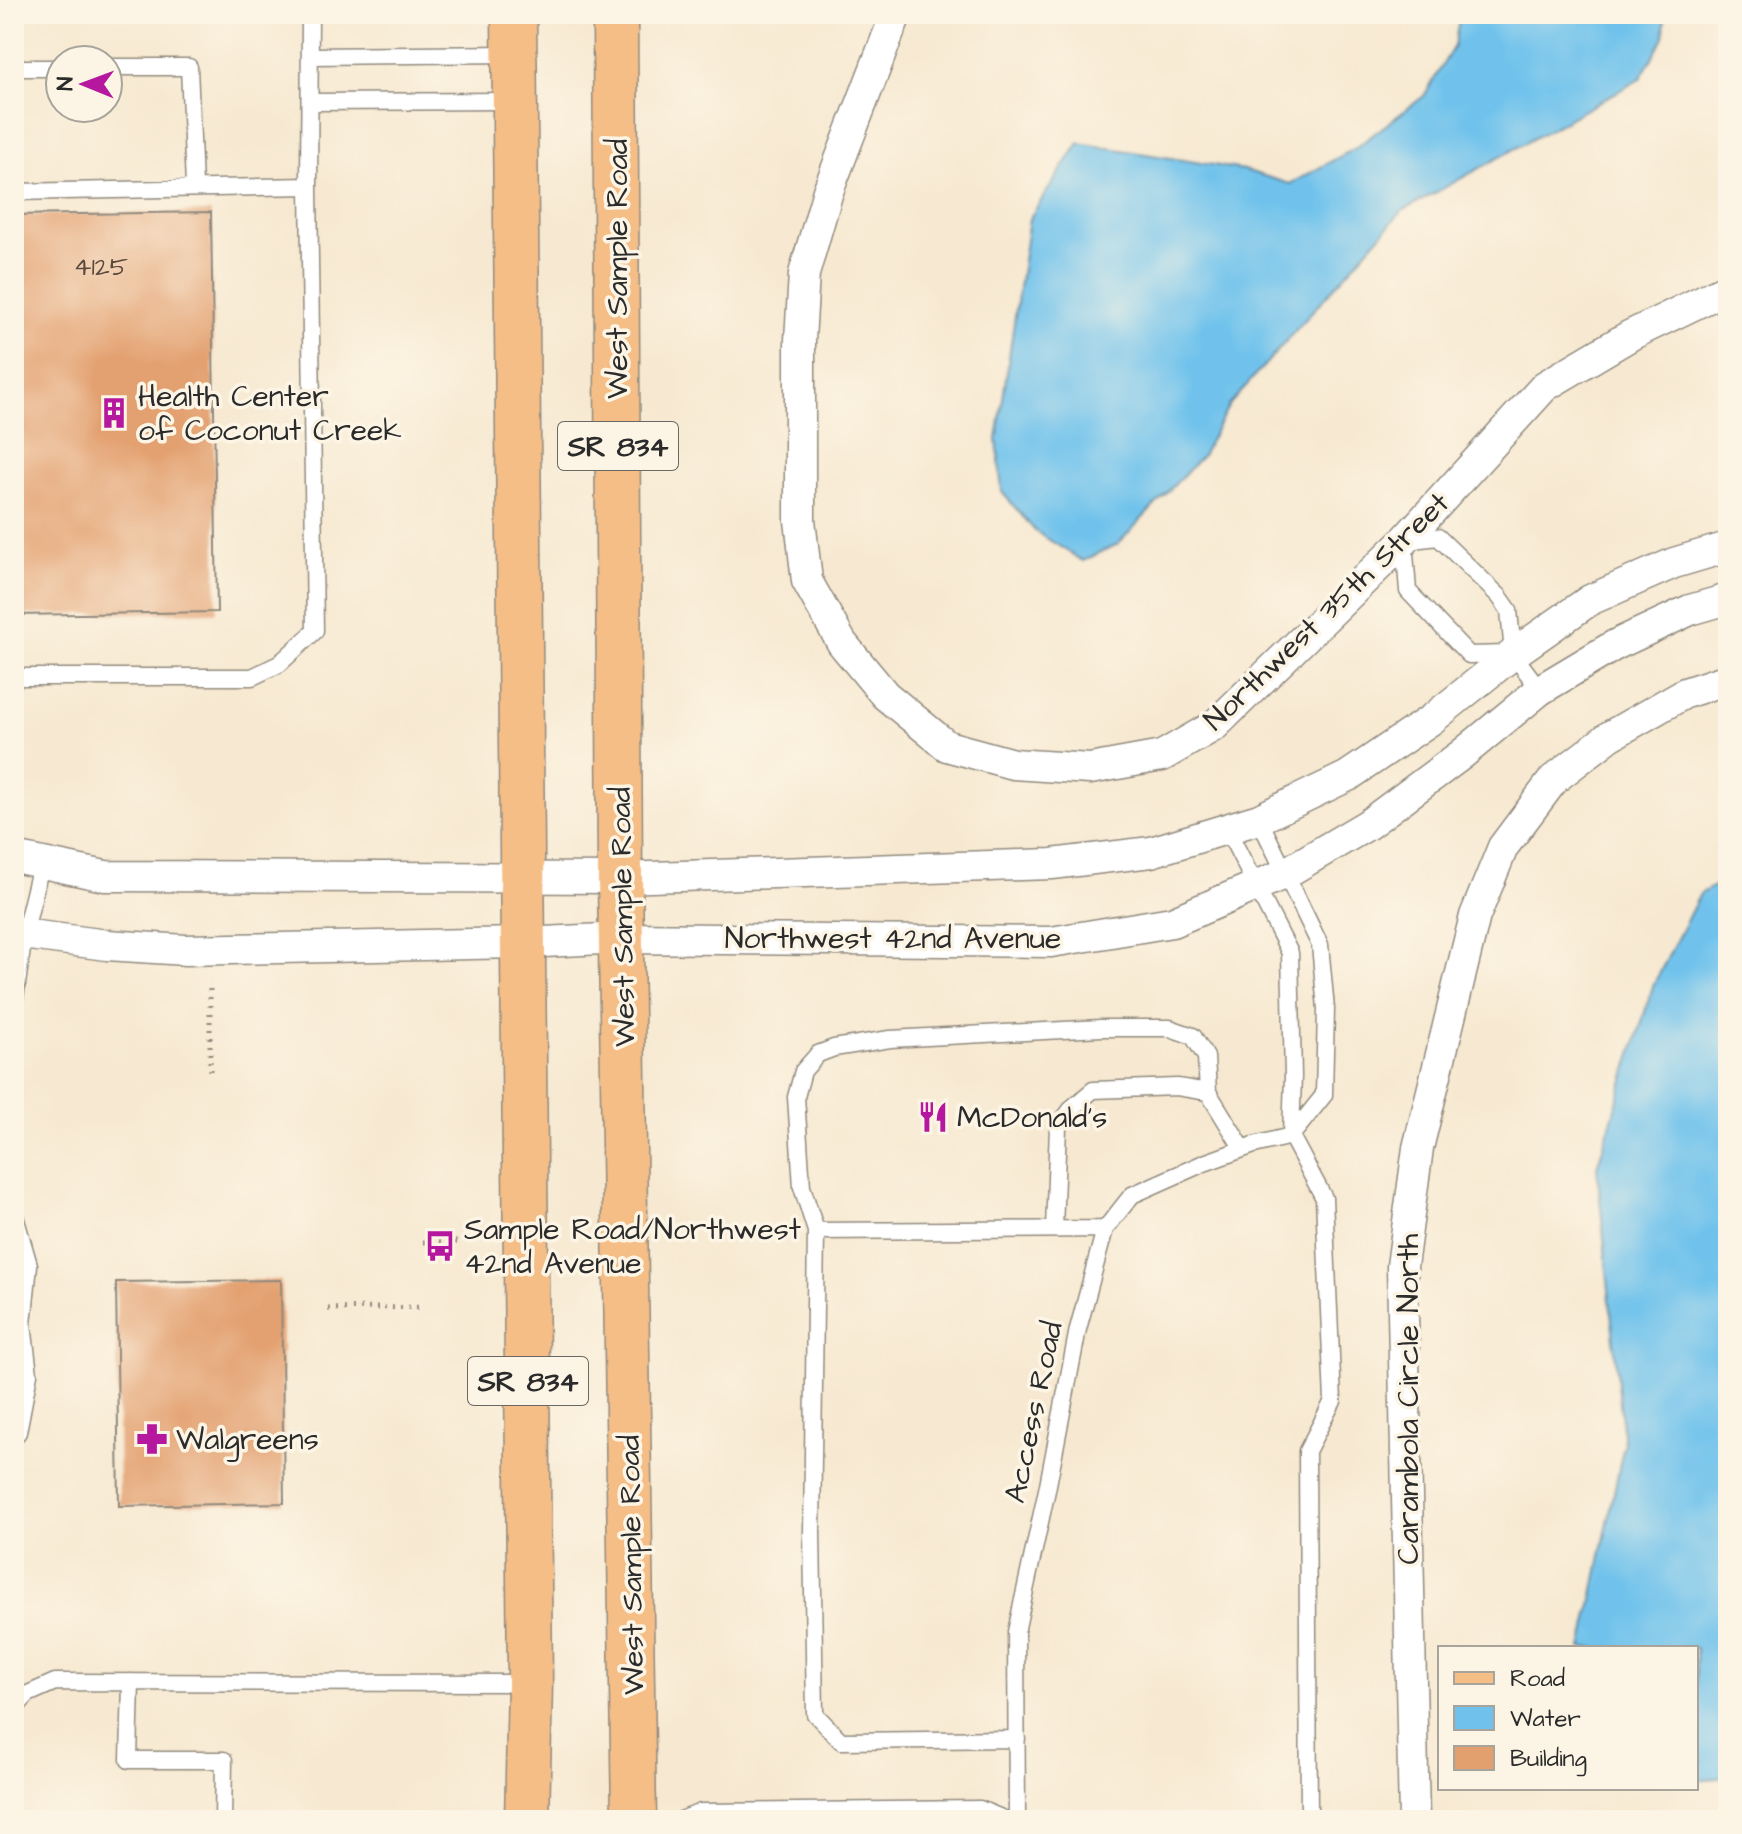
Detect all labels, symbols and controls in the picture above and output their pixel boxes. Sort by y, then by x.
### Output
north arrow [44,44,124,124]
text: N [50,76,81,91]
street label: West Sample Road [597,139,639,399]
house number: 4125 [74,249,128,285]
place label: Health Center of Coconut Creek [138,376,402,452]
building icon: Health Center of Coconut Creek [97,396,131,430]
road number: SR 834 [558,422,678,470]
street label: Northwest 35th Street [1195,483,1459,740]
street label: West Sample Road [600,787,646,1047]
street label: Northwest 42nd Avenue [725,918,1061,960]
place label: McDonald's [957,1097,1107,1139]
restaurant icon: McDonald's [916,1100,950,1134]
place label: Sample Road/Northwest 42nd Avenue [464,1209,801,1285]
bus stop icon: Sample Road/Northwest 42nd Avenue [423,1229,457,1263]
street label: Carambola Circle North [1388,1233,1430,1564]
street label: Access Road [994,1318,1074,1507]
road number: SR 834 [468,1357,588,1405]
place label: Walgreens [176,1419,319,1462]
pharmacy icon: Walgreens [135,1422,169,1456]
street label: West Sample Road [609,1435,655,1695]
legend [1438,1646,1698,1790]
text: Road [1510,1662,1565,1696]
text: Water [1510,1702,1581,1736]
text: Building [1510,1742,1587,1777]

